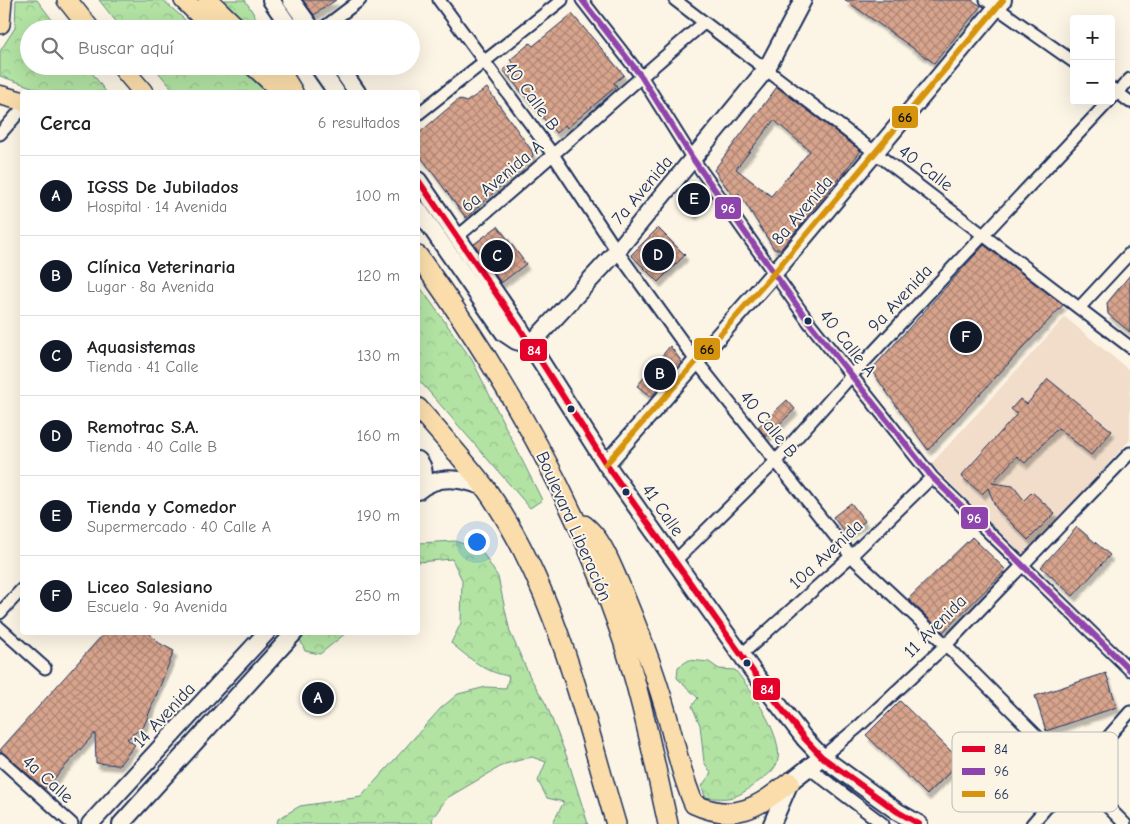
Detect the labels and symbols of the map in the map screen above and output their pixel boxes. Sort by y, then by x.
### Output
street label: 40 Calle B [500,58,564,135]
line badge: 66 [891,105,919,129]
text: 66 [898,109,912,126]
street label: 6a Avenida A [457,136,548,217]
street label: 40 Calle [894,141,957,196]
street label: 7a Avenida [608,152,677,229]
street label: 8a Avenida [767,171,837,249]
pin: E [678,180,710,218]
line badge: 96 [714,196,742,220]
text: 96 [721,200,735,217]
pin: D [642,236,674,274]
pin: C [481,237,513,275]
street label: 9a Avenida [864,260,937,336]
street label: 40 Calle A [815,306,880,381]
unlabelled marker [803,316,813,326]
pin: F [950,318,982,356]
line badge: 66 [693,337,721,361]
line badge: 84 [519,338,548,362]
text: 66 [700,341,714,358]
text: 84 [527,342,541,359]
pin: B [644,355,676,393]
street label: 40 Calle B [735,387,802,462]
unlabelled marker [566,404,576,414]
street label: Boulevard Liberación [531,448,616,604]
street label: 41 Calle [637,480,688,541]
unlabelled marker [621,487,631,497]
line badge: 96 [960,506,989,530]
text: 96 [967,510,981,527]
street label: 10a Avenida [785,515,867,594]
your location [464,529,490,555]
street label: 11 Avenida [900,591,971,662]
unlabelled marker [742,658,752,668]
line badge: 84 [752,677,781,701]
street label: 14 Avenida [129,678,200,752]
pin: A [302,679,334,717]
text: 84 [760,681,774,698]
legend [952,732,1118,812]
text: 84 [994,741,1008,758]
street label: 4a Calle [18,751,77,808]
text: 96 [994,763,1009,780]
text: 66 [994,786,1009,803]

